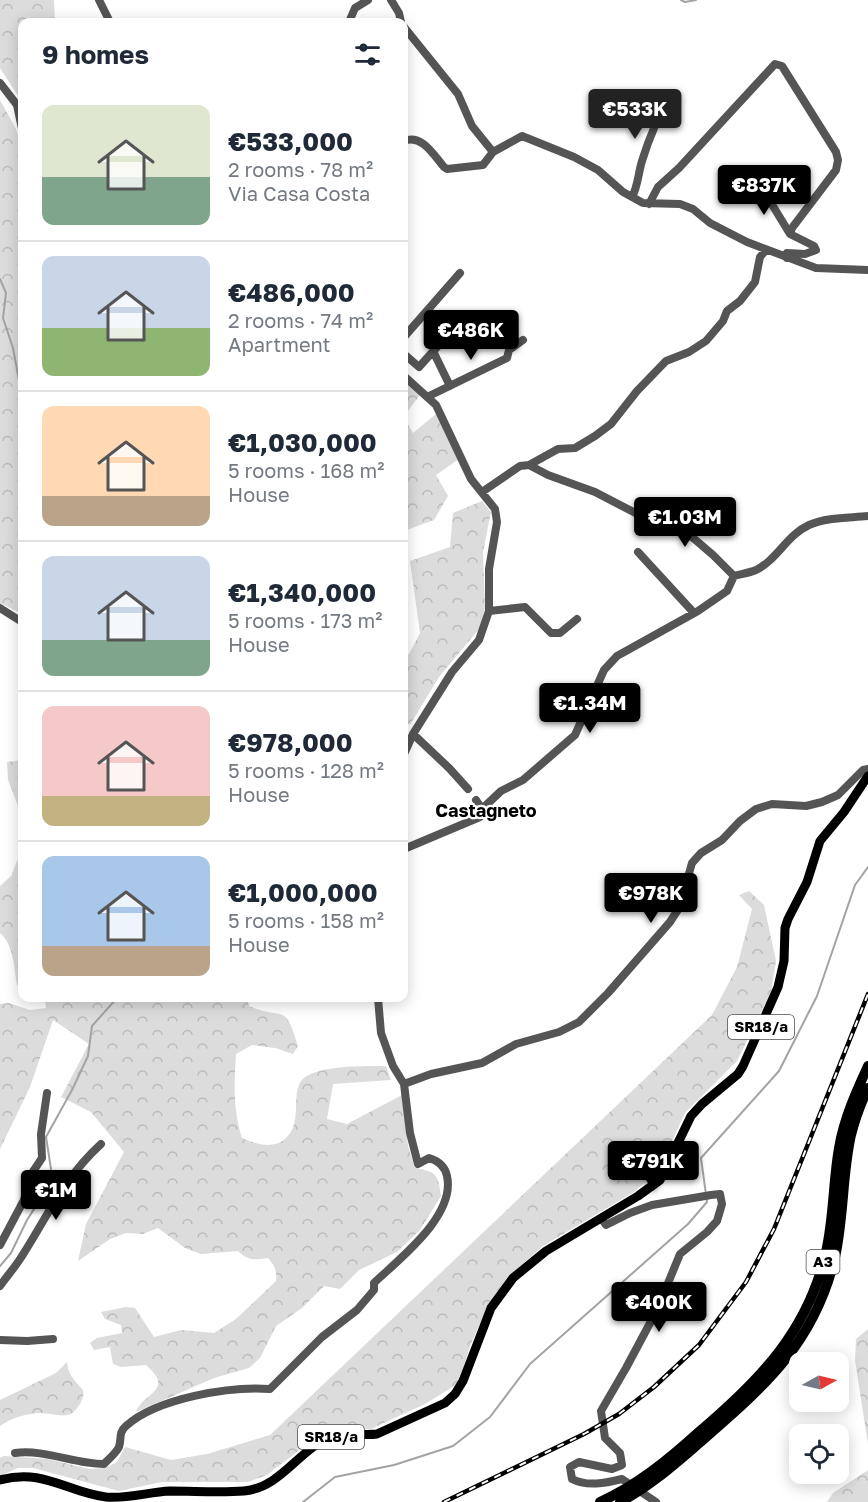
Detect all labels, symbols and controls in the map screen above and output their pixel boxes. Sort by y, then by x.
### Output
icon: filters [351,38,384,71]
text: 9 homes [42,39,149,70]
pin: €533K [593,89,677,140]
text: €533K [602,96,668,120]
text: €533,000 [228,126,353,157]
icon: home [90,129,162,201]
text: 2 rooms · 78 m² [228,157,373,181]
pin: €837K [722,165,806,216]
text: €837K [732,172,796,196]
text: Via Casa Costa [228,181,370,205]
text: €486,000 [228,277,355,308]
icon: home [90,280,162,352]
text: 2 rooms · 74 m² [228,308,373,332]
pin: €486K [429,310,513,361]
text: €486K [438,317,504,341]
text: Apartment [228,332,331,356]
text: €1,030,000 [228,427,377,458]
icon: home [90,430,162,502]
text: 5 rooms · 168 m² [228,458,384,482]
text: House [228,482,290,506]
pin: €1.03M [636,497,734,548]
text: €1.03M [648,504,722,528]
text: €1,340,000 [228,577,376,608]
icon: home [90,580,162,652]
text: 5 rooms · 173 m² [228,608,382,632]
text: House [228,632,290,656]
pin: €1.34M [541,683,639,734]
text: €1.34M [553,690,627,714]
text: €978,000 [228,727,353,758]
icon: home [90,730,162,802]
text: 5 rooms · 128 m² [228,758,384,782]
text: House [228,782,290,806]
district label: Castagneto [435,799,537,821]
pin: €978K [609,873,693,924]
text: €1,000,000 [228,877,378,908]
icon: home [90,880,162,952]
text: €978K [619,880,684,904]
text: 5 rooms · 158 m² [228,908,384,932]
text: House [228,932,290,956]
road number: SR18/a [728,1015,794,1039]
pin: €791K [611,1141,695,1192]
text: €791K [622,1148,684,1172]
pin: €1M [27,1170,85,1221]
text: €1M [35,1177,77,1201]
road number: A3 [806,1250,840,1274]
pin: €400K [617,1282,701,1333]
text: €400K [625,1289,693,1313]
north arrow [789,1352,849,1412]
map controls [789,1352,849,1484]
button: locate [789,1424,849,1484]
road number: SR18/a [298,1425,364,1449]

